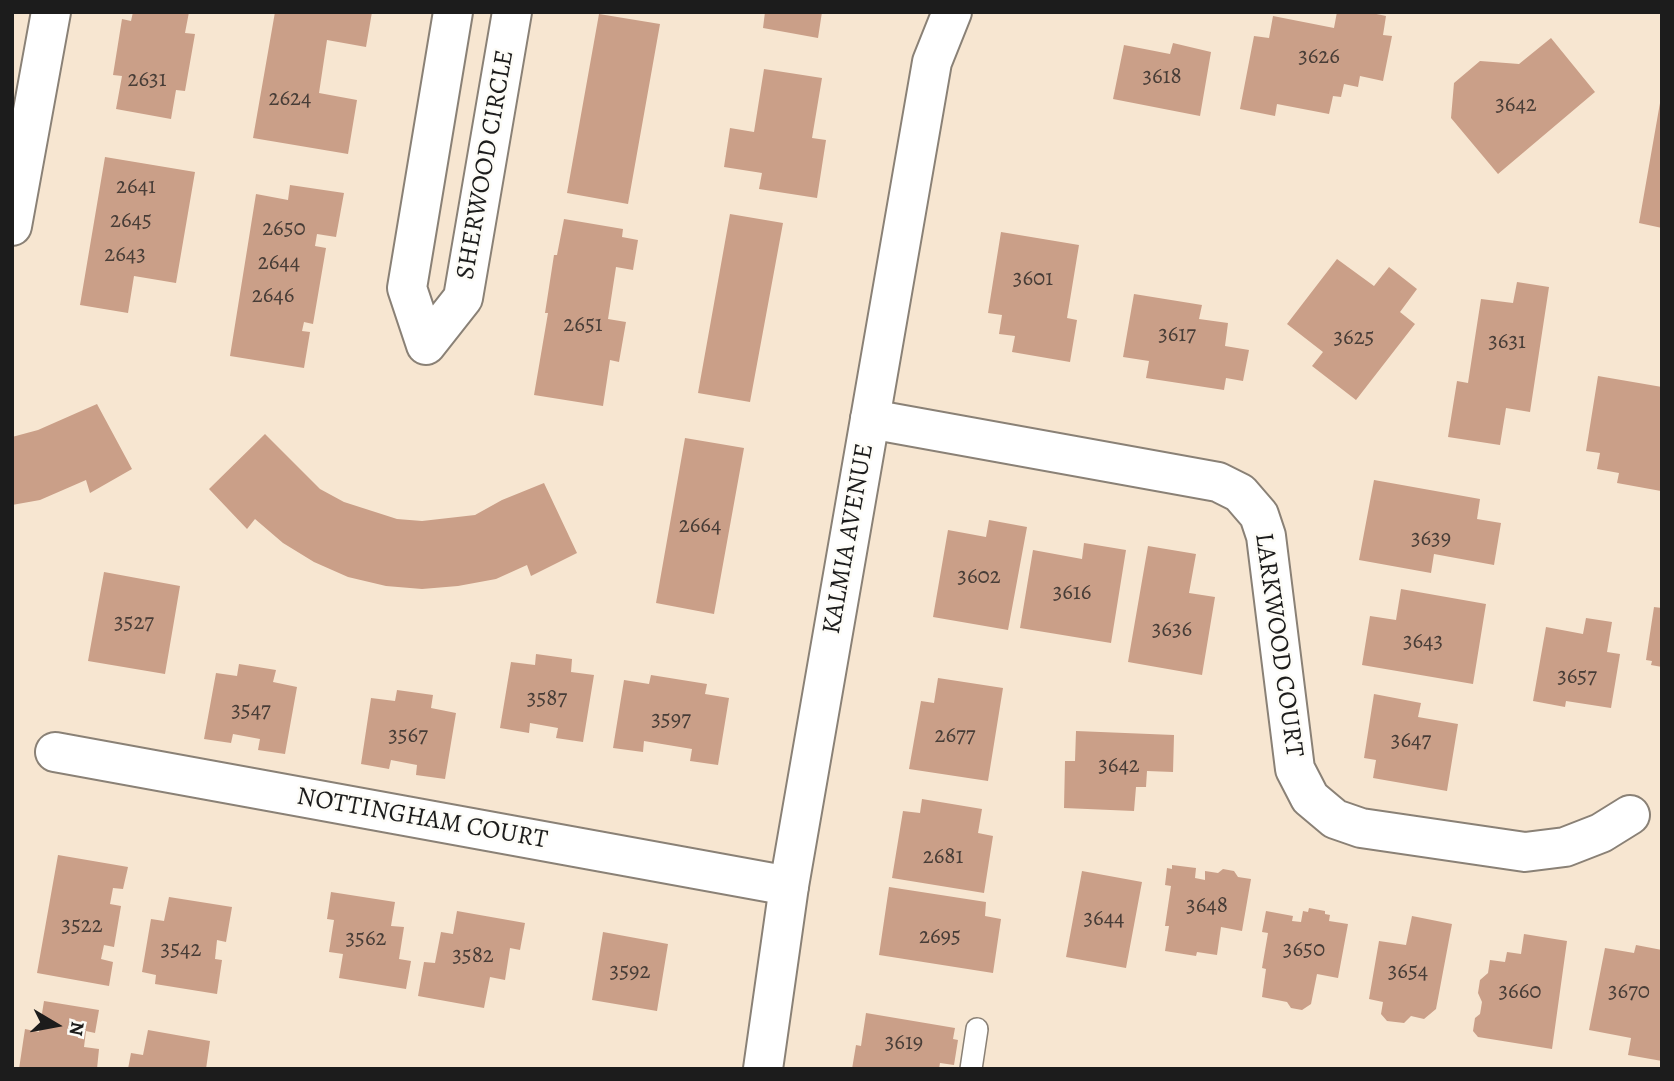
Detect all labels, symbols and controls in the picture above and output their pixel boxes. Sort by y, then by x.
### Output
house number: 3626 [1298,43,1340,71]
street label: SHERWOOD CIRCLE [450,48,522,282]
house number: 3618 [1142,63,1182,91]
house number: 2631 [128,66,166,94]
house number: 2624 [269,85,311,113]
house number: 3642 [1495,91,1537,119]
house number: 2641 [116,173,156,201]
house number: 2645 [110,207,152,235]
house number: 2650 [262,215,306,243]
house number: 2643 [104,241,146,269]
house number: 2644 [258,249,300,277]
house number: 3601 [1013,265,1053,293]
house number: 2646 [252,282,294,310]
house number: 2651 [563,311,603,339]
house number: 3617 [1158,321,1196,349]
house number: 3625 [1333,324,1375,352]
house number: 3631 [1488,328,1526,356]
street label: KALMIA AVENUE [817,441,881,637]
house number: 2664 [679,512,721,540]
house number: 3639 [1411,525,1451,553]
street label: LARKWOOD COURT [1247,531,1309,759]
house number: 3602 [957,563,1001,591]
house number: 3616 [1053,579,1091,607]
house number: 3527 [114,609,154,637]
house number: 3636 [1152,616,1192,644]
house number: 3643 [1403,628,1443,656]
house number: 3657 [1557,663,1597,691]
house number: 3587 [527,685,567,713]
house number: 3547 [231,697,271,725]
house number: 3597 [651,706,691,734]
house number: 3567 [388,722,428,750]
house number: 2677 [935,722,975,750]
house number: 3647 [1391,727,1431,755]
house number: 3642 [1098,752,1140,780]
street label: NOTTINGHAM COURT [294,782,550,856]
house number: 2681 [923,843,963,871]
house number: 3648 [1186,892,1228,920]
house number: 3644 [1083,905,1125,933]
house number: 3522 [61,912,103,940]
house number: 2695 [919,923,961,951]
house number: 3562 [345,925,387,953]
house number: 3542 [161,936,201,964]
house number: 3650 [1283,936,1325,964]
house number: 3582 [452,942,494,970]
house number: 3592 [610,958,650,986]
house number: 3654 [1388,958,1428,986]
house number: 3660 [1498,978,1542,1006]
house number: 3670 [1608,978,1650,1006]
north arrow [21,990,91,1060]
text: N [63,1020,91,1038]
house number: 3619 [885,1029,923,1057]

